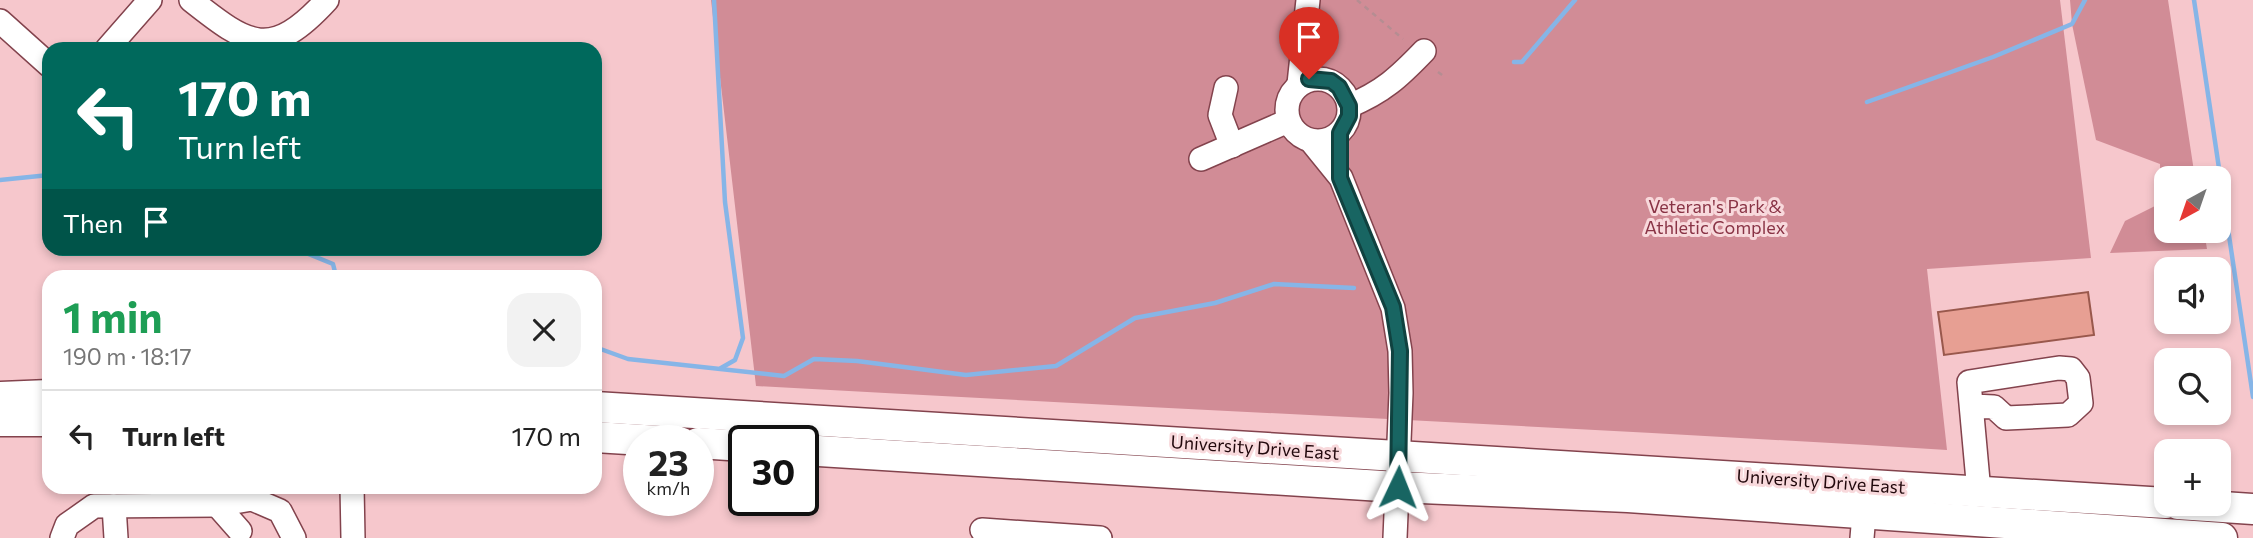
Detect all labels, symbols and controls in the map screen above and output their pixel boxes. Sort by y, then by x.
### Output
pin [1279,7,1339,79]
icon: arrive [1290,18,1328,56]
text: 170 m [178,66,311,126]
icon: left [63,70,154,161]
text: Turn left [178,126,302,166]
north arrow [2154,166,2231,243]
map controls [2154,166,2231,516]
park label: Veteran's Park & Athletic Complex [1645,195,1786,238]
icon: arrive [137,203,175,241]
text: Then [63,207,123,238]
button: sound [2154,257,2231,334]
text: 1 min [63,290,163,342]
button: close [507,293,581,367]
text: 190 m · 18:17 [63,342,192,370]
button: search [2154,348,2231,425]
icon: left [63,417,101,455]
text: Turn left [122,420,225,451]
text: 170 m [512,420,581,451]
speed limit sign: 30 [728,425,819,516]
street label: University Drive East [1170,430,1340,464]
button: + [2154,439,2231,516]
text: 23 [648,440,689,483]
position arrow [1361,450,1435,524]
street label: University Drive East [1736,464,1906,498]
text: km/h [647,477,690,499]

